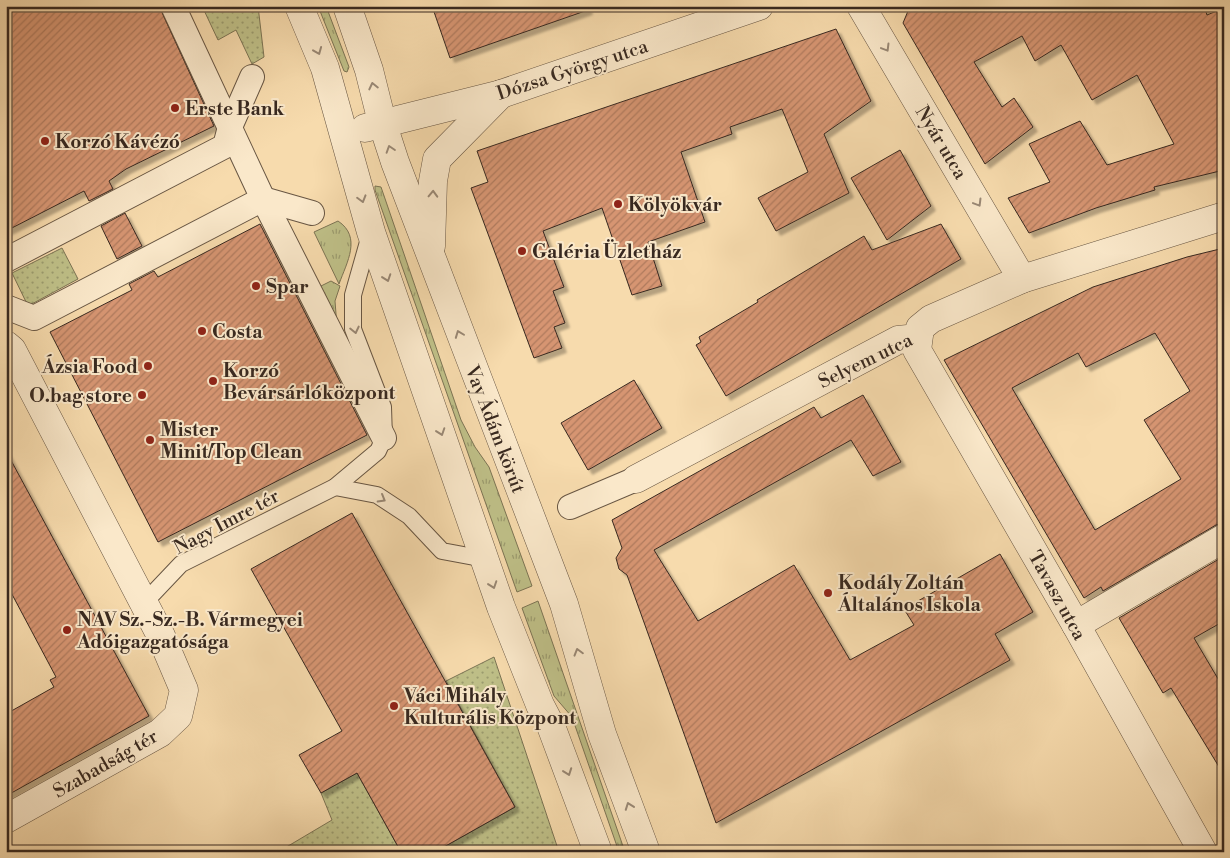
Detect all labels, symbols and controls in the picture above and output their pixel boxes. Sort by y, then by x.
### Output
street label: Dózsa György utca [494,34,651,106]
one-way arrow [880,43,890,52]
one-way arrow [312,46,322,55]
one-way arrow [368,82,379,91]
place label: Erste Bank [185,97,284,121]
street label: Nyár utca [910,101,973,184]
marker: Erste Bank [169,102,181,114]
place label: Korzó Kávézó [55,130,180,154]
marker: Korzó Kávézó [39,135,51,147]
one-way arrow [386,145,396,153]
one-way arrow [428,190,438,198]
place label: Kölyökvár [628,193,722,217]
one-way arrow [356,195,367,204]
marker: Kölyökvár [612,198,624,210]
one-way arrow [971,198,981,207]
place label: Galéria Üzletház [532,239,681,264]
marker: Galéria Üzletház [516,245,528,257]
one-way arrow [381,273,391,282]
place label: Spar [266,275,309,299]
marker: Spar [250,280,262,292]
place label: Costa [212,320,263,344]
marker: Costa [196,325,208,337]
one-way arrow [349,326,360,335]
street label: Selyem utca [814,328,917,394]
one-way arrow [455,330,465,339]
place label: Ázsia Food [41,354,138,379]
place label: Korzó Bevársárlóközpont [223,359,396,405]
marker: Ázsia Food [142,360,154,372]
street label: Vay Ádám körút [459,361,531,497]
marker: Korzó Bevársárlóközpont [207,375,219,387]
place label: O.bag store [29,384,132,408]
marker: O.bag store [136,389,148,401]
place label: Mister Minit/Top Clean [160,418,302,464]
one-way arrow [435,427,445,435]
marker: Mister Minit/Top Clean [144,434,156,446]
street label: Nagy Imre tér [170,484,283,560]
one-way arrow [377,492,386,502]
street label: Tavasz utca [1023,547,1092,645]
place label: Kodály Zoltán Általános Iskola [837,571,981,617]
one-way arrow [488,581,498,589]
marker: Kodály Zoltán Általános Iskola [822,587,834,599]
place label: NAV Sz.-Sz.-B. Vármegyei Adóigazgatósága [76,608,303,654]
marker: NAV Sz.-Sz.-B. Vármegyei Adóigazgatósága [61,624,73,636]
one-way arrow [574,648,584,656]
place label: Váci Mihály Kulturális Központ [403,684,576,730]
marker: Váci Mihály Kulturális Központ [388,700,400,712]
street label: Szabadság tér [49,724,162,803]
one-way arrow [562,767,572,776]
one-way arrow [625,802,635,811]

